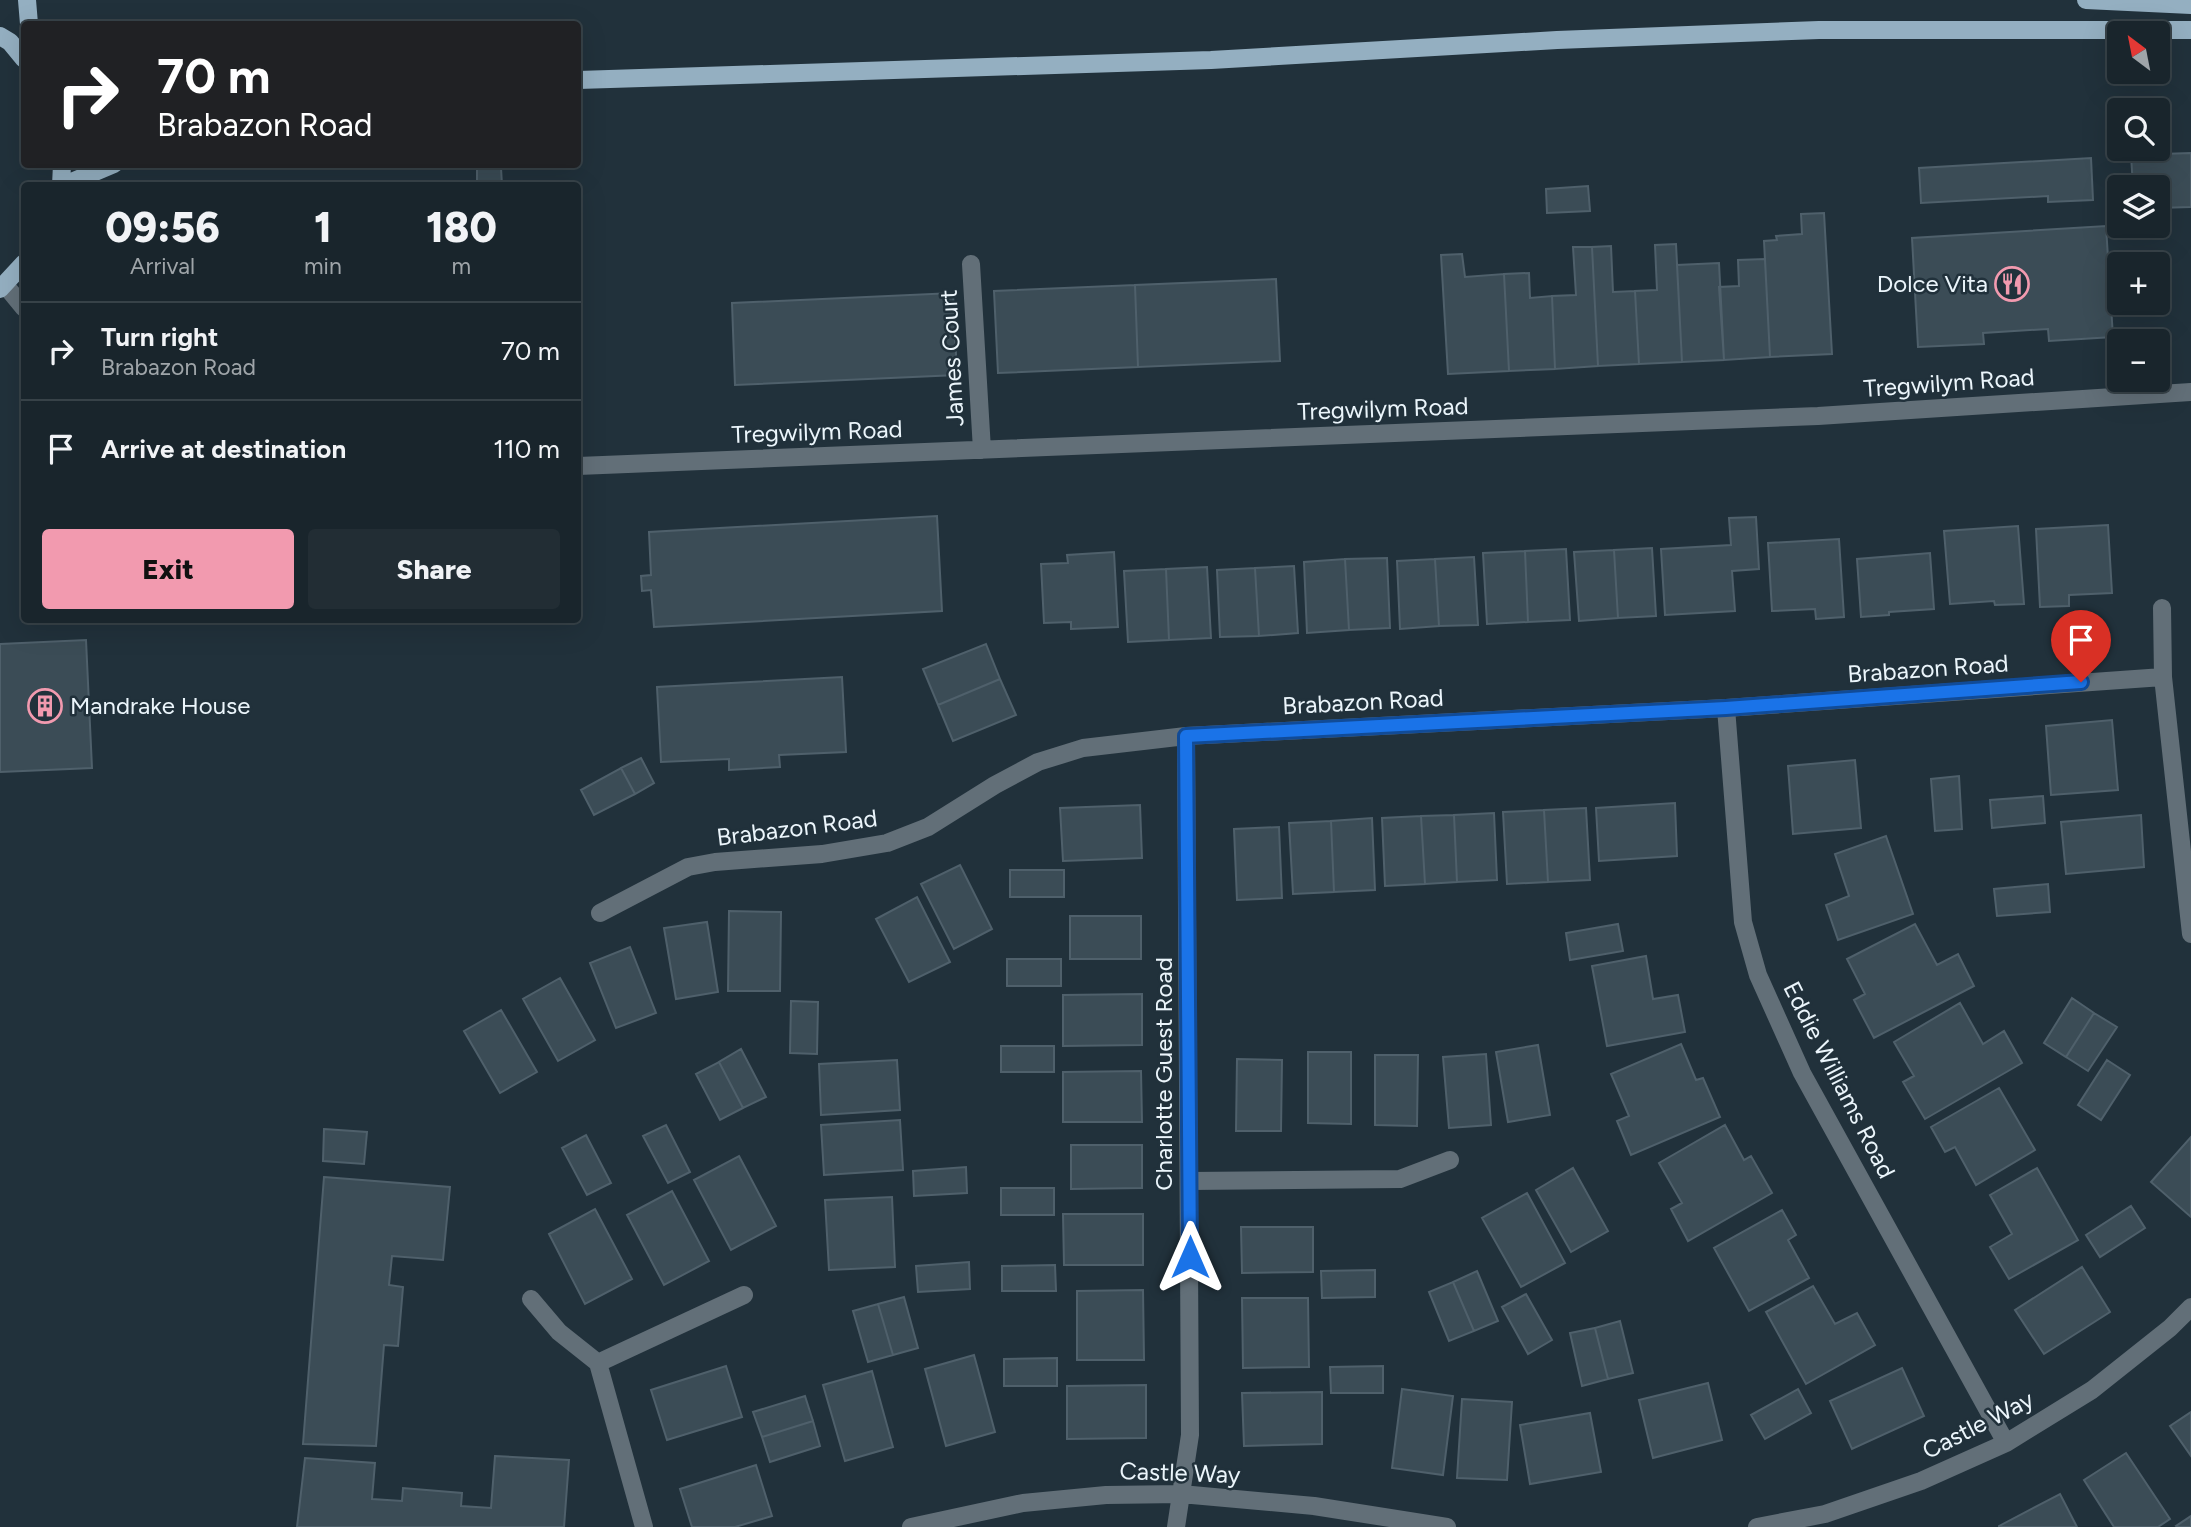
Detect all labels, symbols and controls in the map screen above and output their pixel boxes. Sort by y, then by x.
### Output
north arrow [2107,21,2170,84]
map controls [2107,21,2170,392]
text: 70 m [157,46,270,105]
icon: right [42,49,133,140]
button: search [2107,98,2170,161]
text: Brabazon Road [157,106,372,144]
button: layers [2107,175,2170,238]
text: 09:56 [105,202,220,253]
text: 1 [314,202,332,253]
text: 180 [426,202,497,253]
text: Arrival [130,252,195,280]
text: min [304,252,342,280]
text: m [452,252,471,280]
button: + [2107,252,2170,315]
restaurant icon: Dolce Vita [1993,265,2031,303]
place label: Dolce Vita [1877,269,1988,298]
street label: James Court [933,289,970,427]
text: Turn right [101,321,218,353]
button: − [2107,329,2170,392]
icon: right [42,332,80,370]
text: 70 m [501,335,560,367]
text: Brabazon Road [101,353,256,381]
street label: Tregwilym Road [1862,362,2035,403]
street label: Tregwilym Road [1297,391,1469,426]
street label: Tregwilym Road [731,414,903,449]
icon: arrive [42,430,80,468]
text: Arrive at destination [101,433,346,465]
text: 110 m [493,433,560,465]
button: Exit [42,529,294,609]
button: Share [308,529,560,609]
pin [2051,610,2111,682]
icon: arrive [2062,621,2100,659]
street label: Brabazon Road [1846,648,2010,689]
street label: Brabazon Road [1282,683,1444,720]
building icon: Mandrake House [26,687,64,725]
place label: Mandrake House [70,691,250,720]
street label: Brabazon Road [715,803,879,852]
street label: Charlotte Guest Road [1149,957,1178,1191]
street label: Eddie Williams Road [1777,977,1902,1183]
position arrow [1153,1220,1227,1294]
street label: Castle Way [1917,1384,2039,1465]
street label: Castle Way [1119,1456,1241,1489]

